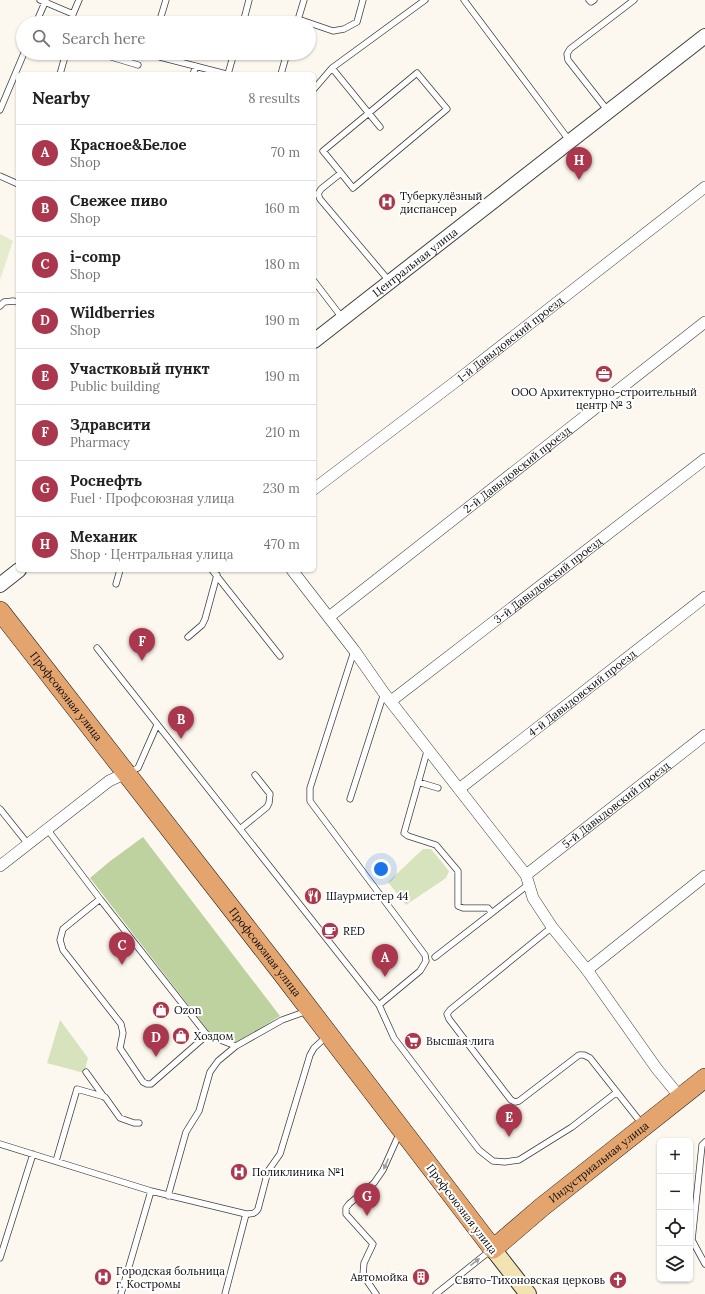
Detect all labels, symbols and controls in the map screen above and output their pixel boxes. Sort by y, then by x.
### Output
search box [16,16,316,60]
icon: search [30,27,52,49]
text: Search here [62,29,145,48]
text: Nearby [32,87,90,109]
text: 8 results [248,90,300,107]
text: Красное&Белое [70,135,187,154]
text: A [41,144,49,161]
text: 70 m [271,144,300,161]
pin: H [566,147,592,180]
text: Shop [70,154,101,171]
place label: Туберкулёзный диспансер [400,189,483,216]
text: Свежее пиво [70,191,167,210]
hospital icon: Туберкулёзный диспансер [377,192,397,212]
text: B [41,200,49,217]
text: 160 m [265,200,300,217]
text: Shop [70,210,101,227]
street label: Центральная улица [370,225,460,300]
text: i-comp [70,247,121,266]
text: C [41,256,49,273]
text: 180 m [265,256,300,273]
text: Shop [70,266,101,283]
street label: 1-й Давыдовский проезд [454,293,566,385]
text: Wildberries [70,303,155,322]
text: D [40,312,50,329]
text: 190 m [265,312,300,329]
text: Shop [70,322,101,339]
text: Участковый пункт [70,359,210,378]
office icon: ООО Архитектурно-строительный центр № 3 [594,364,614,384]
text: E [41,368,49,385]
text: 190 m [265,368,300,385]
text: Public building [70,378,160,395]
place label: ООО Архитектурно-строительный центр № 3 [511,385,697,412]
text: Здравсити [70,415,151,434]
street label: 2-й Давыдовский проезд [461,423,574,516]
text: F [41,424,49,441]
text: 210 m [265,424,300,441]
text: Pharmacy [70,434,130,451]
text: Роснефть [70,471,142,490]
text: G [40,480,50,497]
text: 230 m [263,480,300,497]
text: Fuel · Профсоюзная улица [70,490,235,507]
text: Механик [70,527,138,546]
street label: 3-й Давыдовский проезд [491,534,605,626]
text: H [40,536,50,553]
text: 470 m [264,536,300,553]
text: Shop · Центральная улица [70,546,233,563]
pin: F [129,628,155,661]
street label: 4-й Давыдовский проезд [525,646,639,739]
street label: Профсоюзная улица [27,649,106,744]
pin: B [168,706,194,739]
street label: 5-й Давыдовский проезд [559,758,673,851]
your location [371,859,391,879]
restaurant icon: Шаурмистер 44 [303,886,323,906]
place label: Шаурмистер 44 [326,889,409,903]
street label: Профсоюзная улица [226,904,304,1000]
cafe icon: RED [320,921,340,941]
place label: RED [343,924,365,938]
pin: C [109,932,135,965]
pin: A [372,944,398,977]
shop icon: Ozon [151,1000,171,1020]
place label: Ozon [174,1003,202,1017]
pin: D [143,1024,169,1057]
shop icon: Хоздом [171,1026,191,1046]
place label: Хоздом [194,1029,234,1043]
supermarket icon: Высшая лига [403,1031,423,1051]
place label: Высшая лига [426,1034,495,1048]
pin: E [496,1104,522,1137]
street label: Индустриальная улица [546,1118,652,1206]
map controls [657,1138,693,1282]
button: + [657,1138,693,1174]
one-way arrow [383,1158,389,1169]
street label: Профсоюзная улица [424,1161,501,1257]
hospital icon: Поликлиника №1 [229,1162,249,1182]
place label: Поликлиника №1 [252,1165,344,1179]
button: − [657,1174,693,1210]
pin: G [354,1183,380,1216]
button: locate [657,1210,693,1246]
button: layers [657,1246,693,1282]
one-way arrow [470,1258,481,1267]
place label: Городская больница г. Костромы [116,1264,225,1291]
hospital icon: Городская больница г. Костромы [93,1267,113,1287]
building icon: Автомойка [411,1267,431,1287]
place label: Автомойка [349,1270,408,1284]
church icon: Свято-Тихоновская церковь [608,1270,628,1290]
place label: Свято-Тихоновская церковь [455,1273,605,1287]

